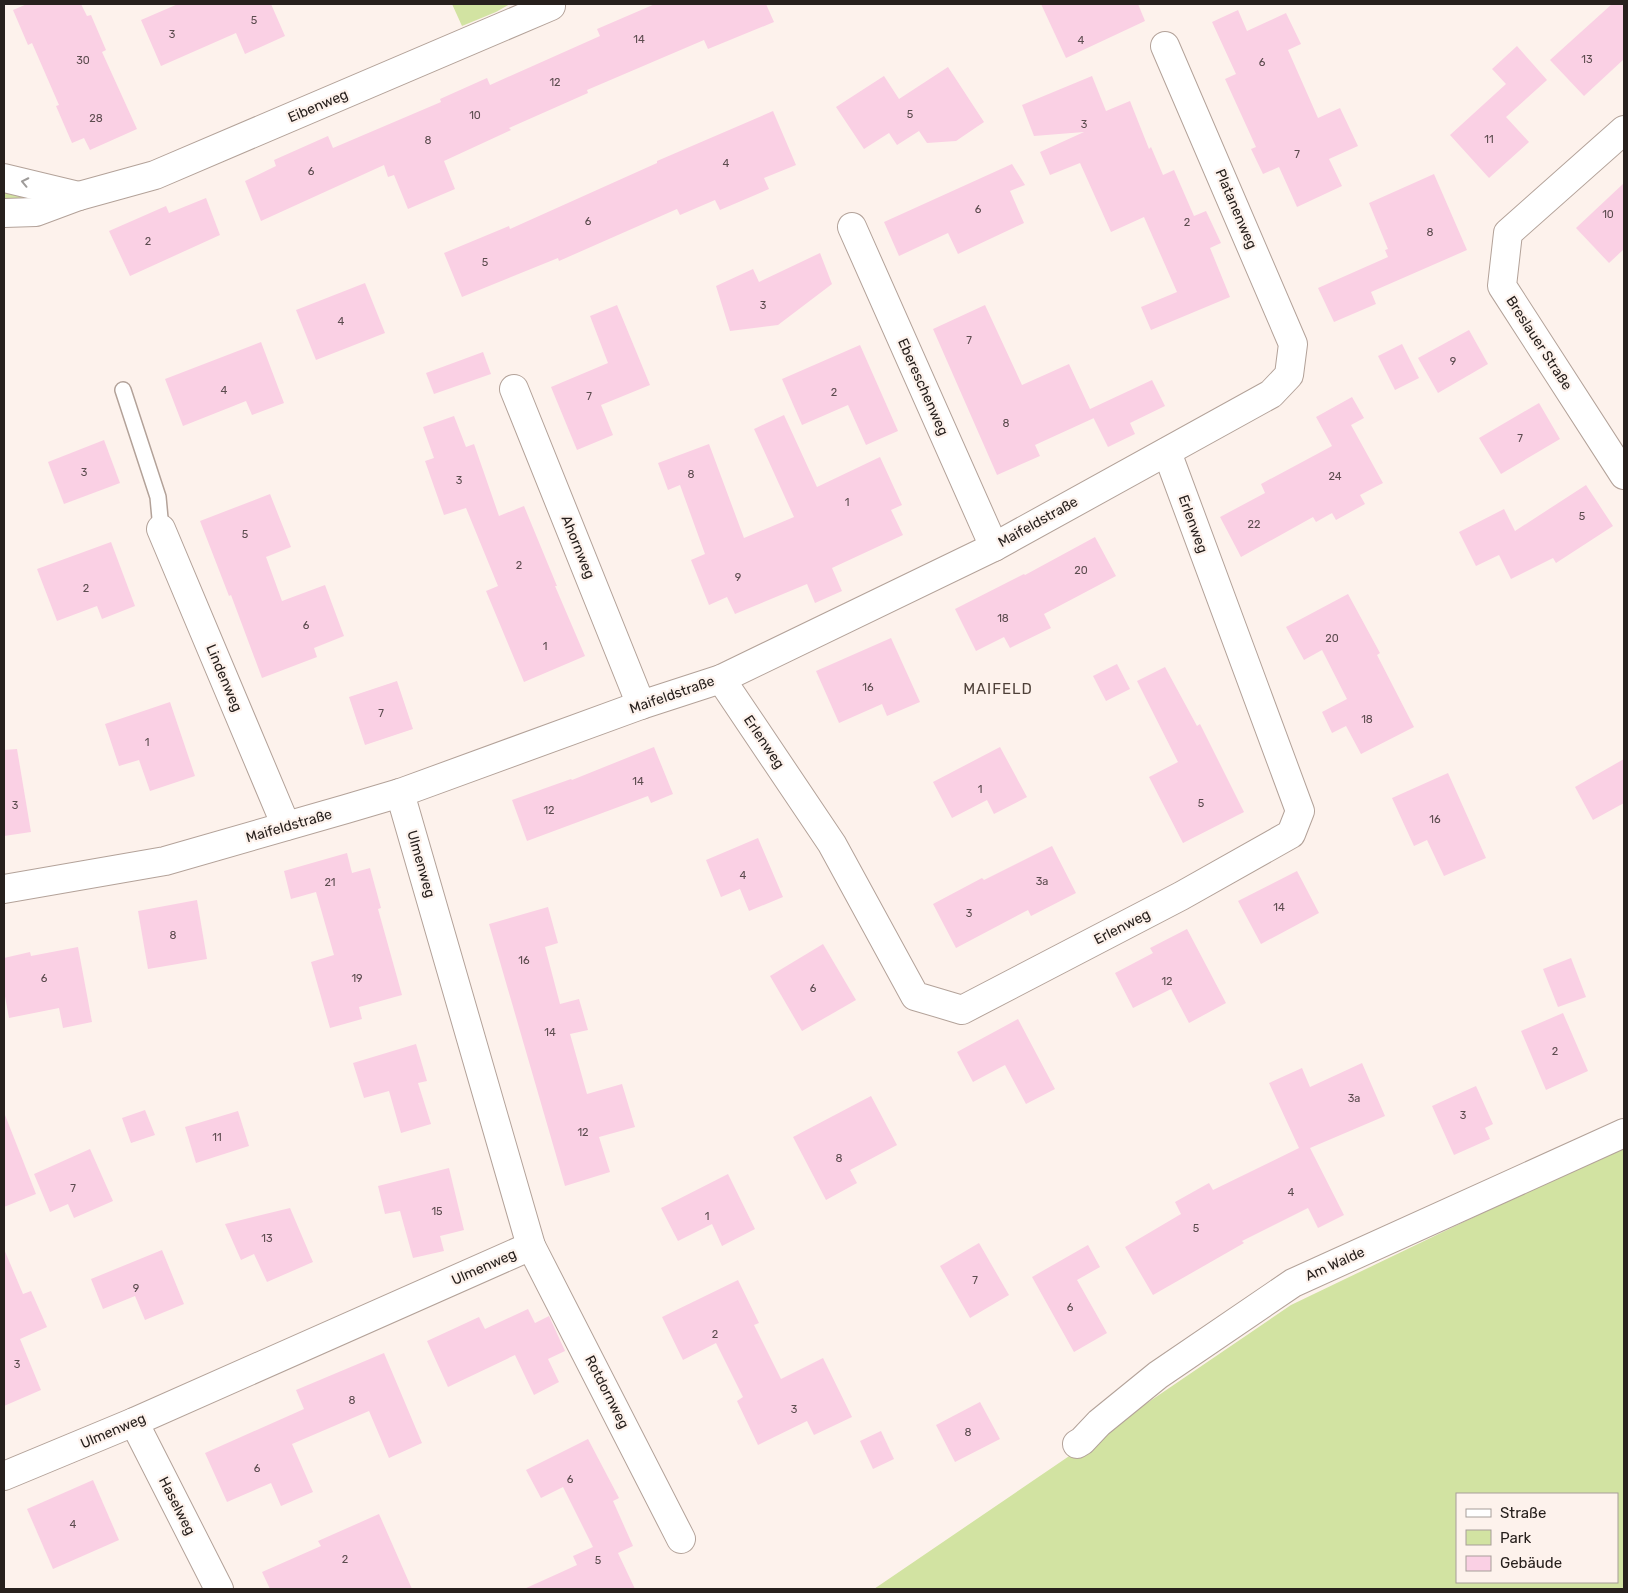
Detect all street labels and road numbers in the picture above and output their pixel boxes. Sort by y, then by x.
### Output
street label: Eibenweg [285,86,351,126]
street label: Platanenweg [1212,166,1260,252]
street label: Breslauer Straße [1502,293,1576,393]
street label: Ebereschenweg [894,336,952,438]
street label: Maifeldstraße [995,493,1081,551]
street label: Erlenweg [1175,493,1211,555]
street label: Ahornweg [558,513,598,581]
street label: Lindenweg [202,642,246,714]
street label: Maifeldstraße [627,672,717,717]
street label: Erlenweg [740,712,788,772]
street label: Maifeldstraße [244,806,334,846]
street label: Ulmenweg [403,828,439,900]
street label: Erlenweg [1091,906,1153,948]
street label: Am Walde [1303,1243,1367,1285]
street label: Ulmenweg [449,1245,519,1289]
street label: Rotdornweg [581,1353,633,1431]
street label: Ulmenweg [78,1410,148,1452]
street label: Haselweg [155,1474,199,1538]

